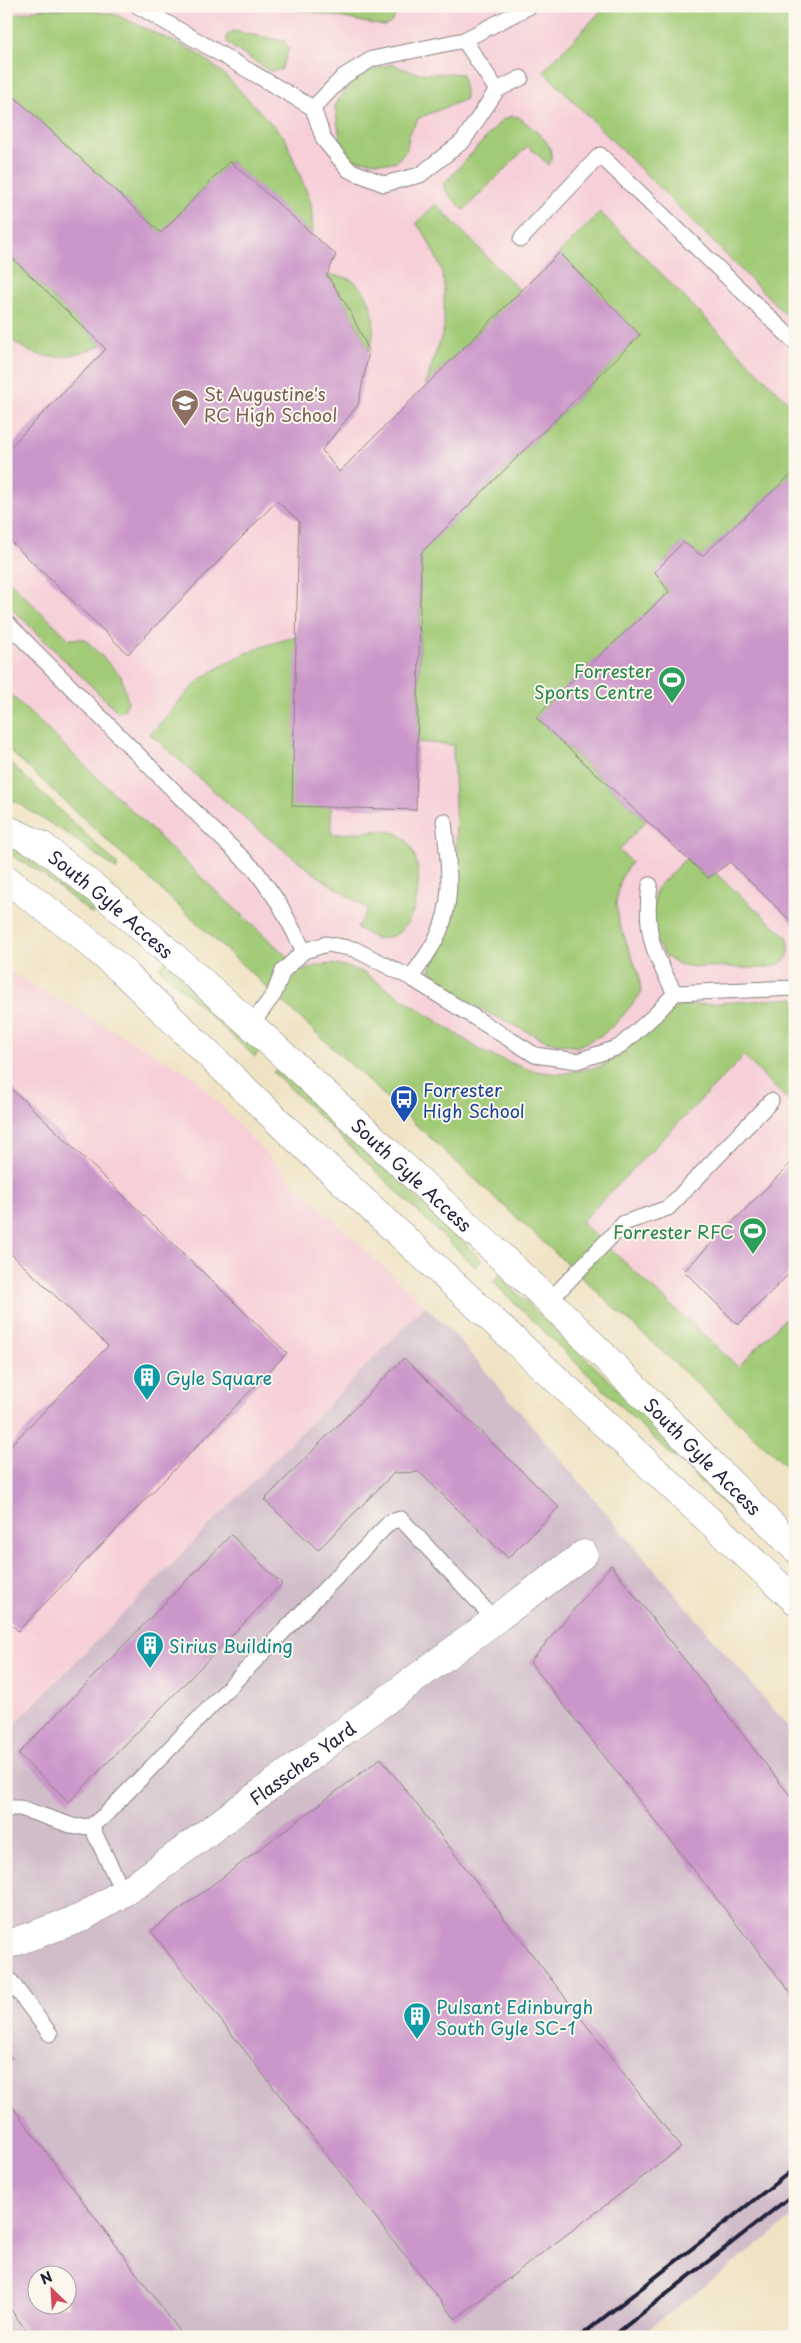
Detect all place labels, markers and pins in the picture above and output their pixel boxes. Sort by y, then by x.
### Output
place label: St Augustine's RC High School [204,380,337,428]
school or university icon: St Augustine's RC High School [170,388,200,427]
place label: Forrester Sports Centre [534,657,654,705]
sports icon: Forrester Sports Centre [657,665,687,704]
place label: Forrester High School [423,1076,525,1124]
bus stop icon: Forrester High School [389,1084,419,1123]
sports icon: Forrester RFC [738,1216,768,1255]
place label: Forrester RFC [613,1218,734,1245]
building icon: Gyle Square [132,1362,162,1401]
place label: Gyle Square [166,1364,272,1391]
building icon: Sirius Building [135,1630,165,1669]
place label: Sirius Building [169,1632,293,1659]
place label: Pulsant Edinburgh South Gyle SC-1 [436,1993,593,2041]
building icon: Pulsant Edinburgh South Gyle SC-1 [402,2001,432,2040]

